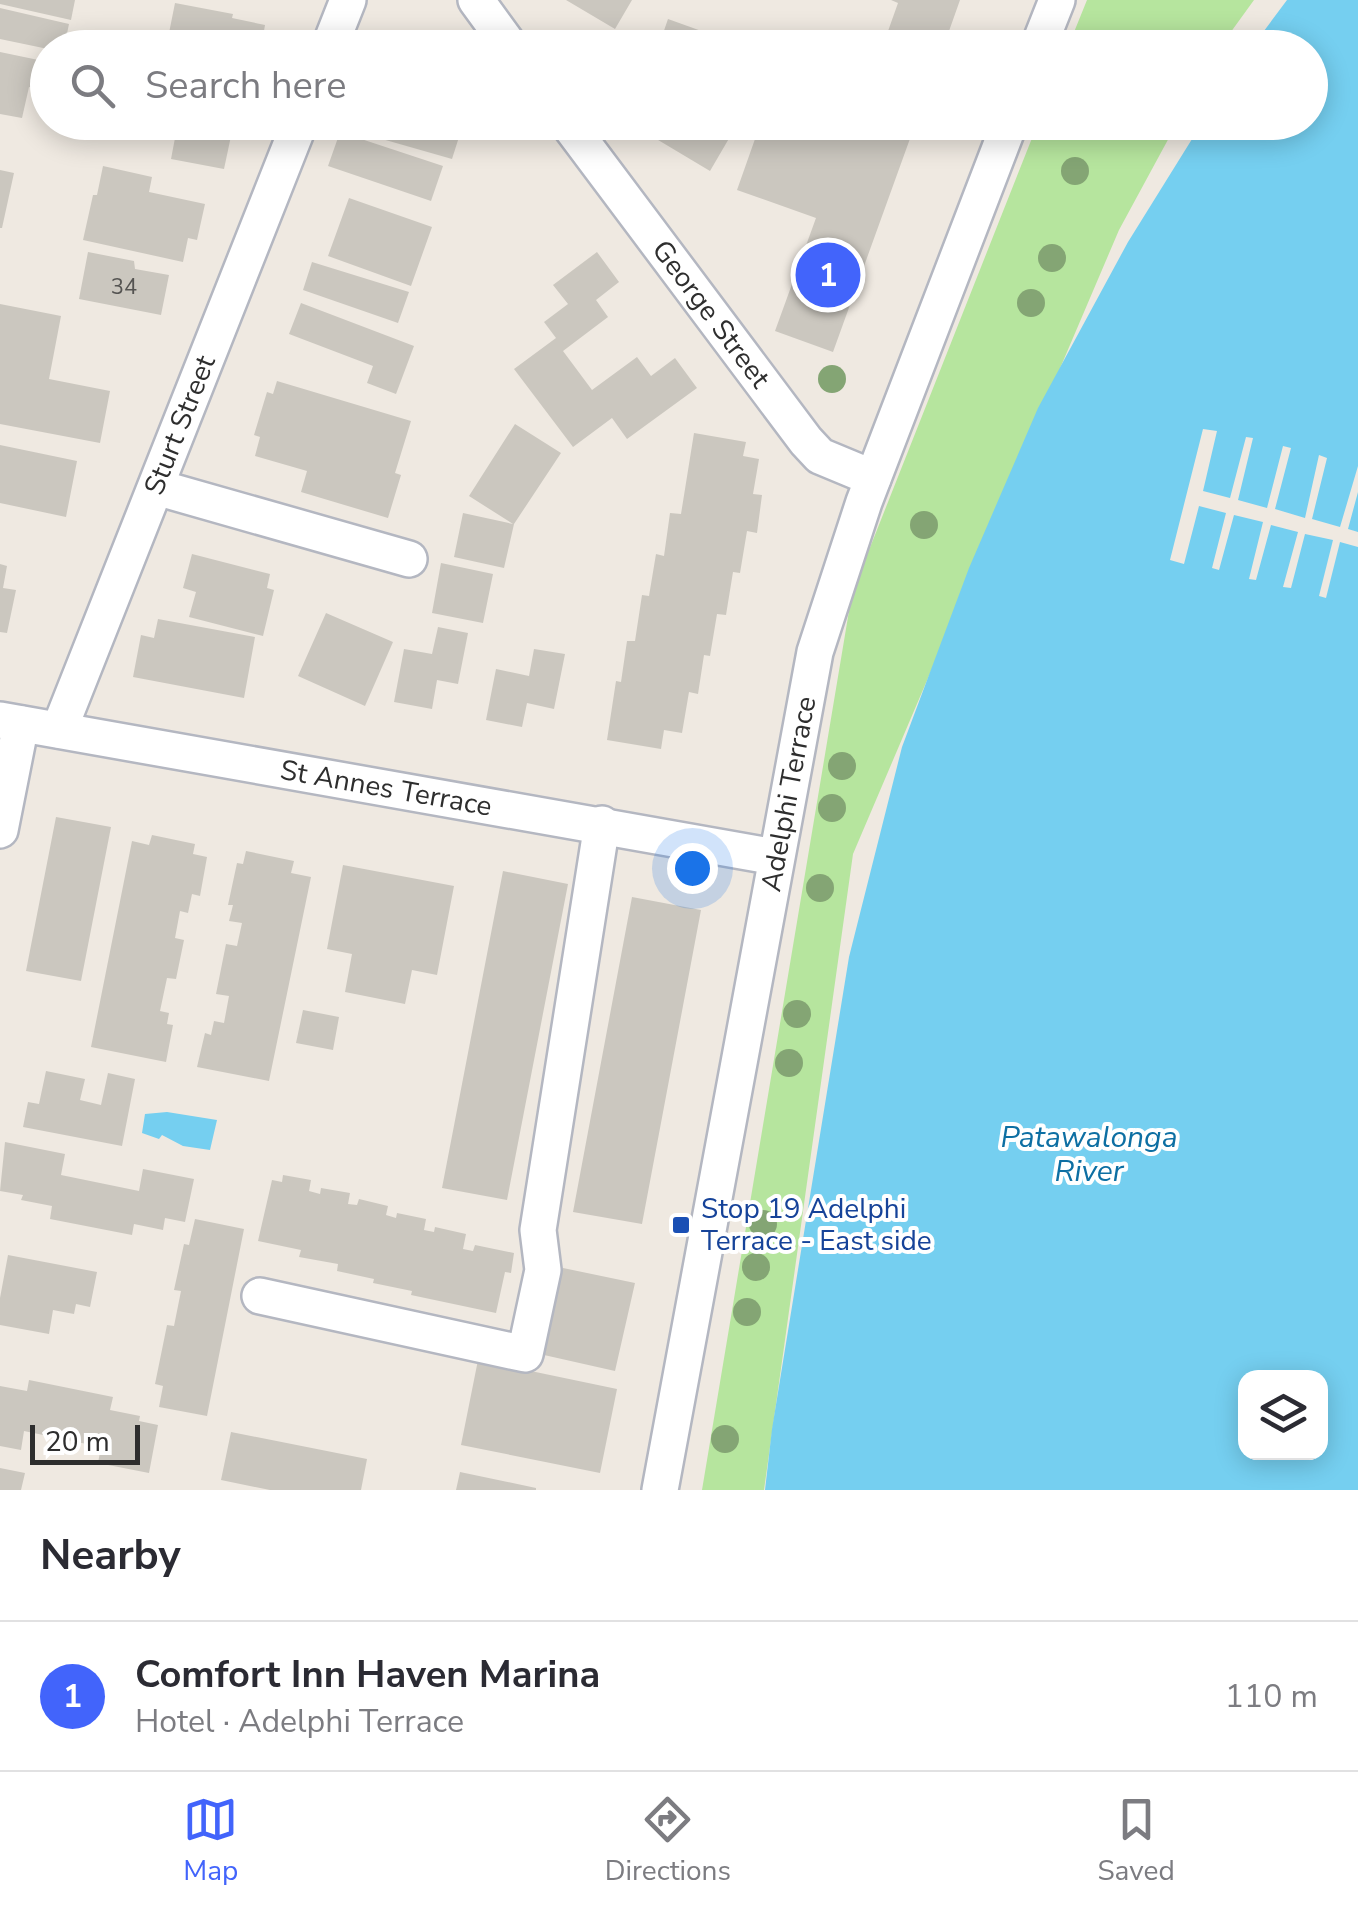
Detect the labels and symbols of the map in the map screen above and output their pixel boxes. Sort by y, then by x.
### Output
street label: George Street [643,232,779,396]
pin: 1 [796,238,860,312]
house number: 34 [111,272,137,302]
street label: Sturt Street [135,350,225,500]
street label: Adelphi Terrace [752,693,825,894]
street label: St Annes Terrace [277,751,495,826]
your location [667,843,718,894]
water label: Patawalonga River [1000,1117,1178,1192]
place label: Stop 19 Adelphi Terrace - East side [701,1190,932,1260]
marker: Stop 19 Adelphi Terrace - East side [670,1214,692,1236]
scale bar [30,1420,140,1464]

